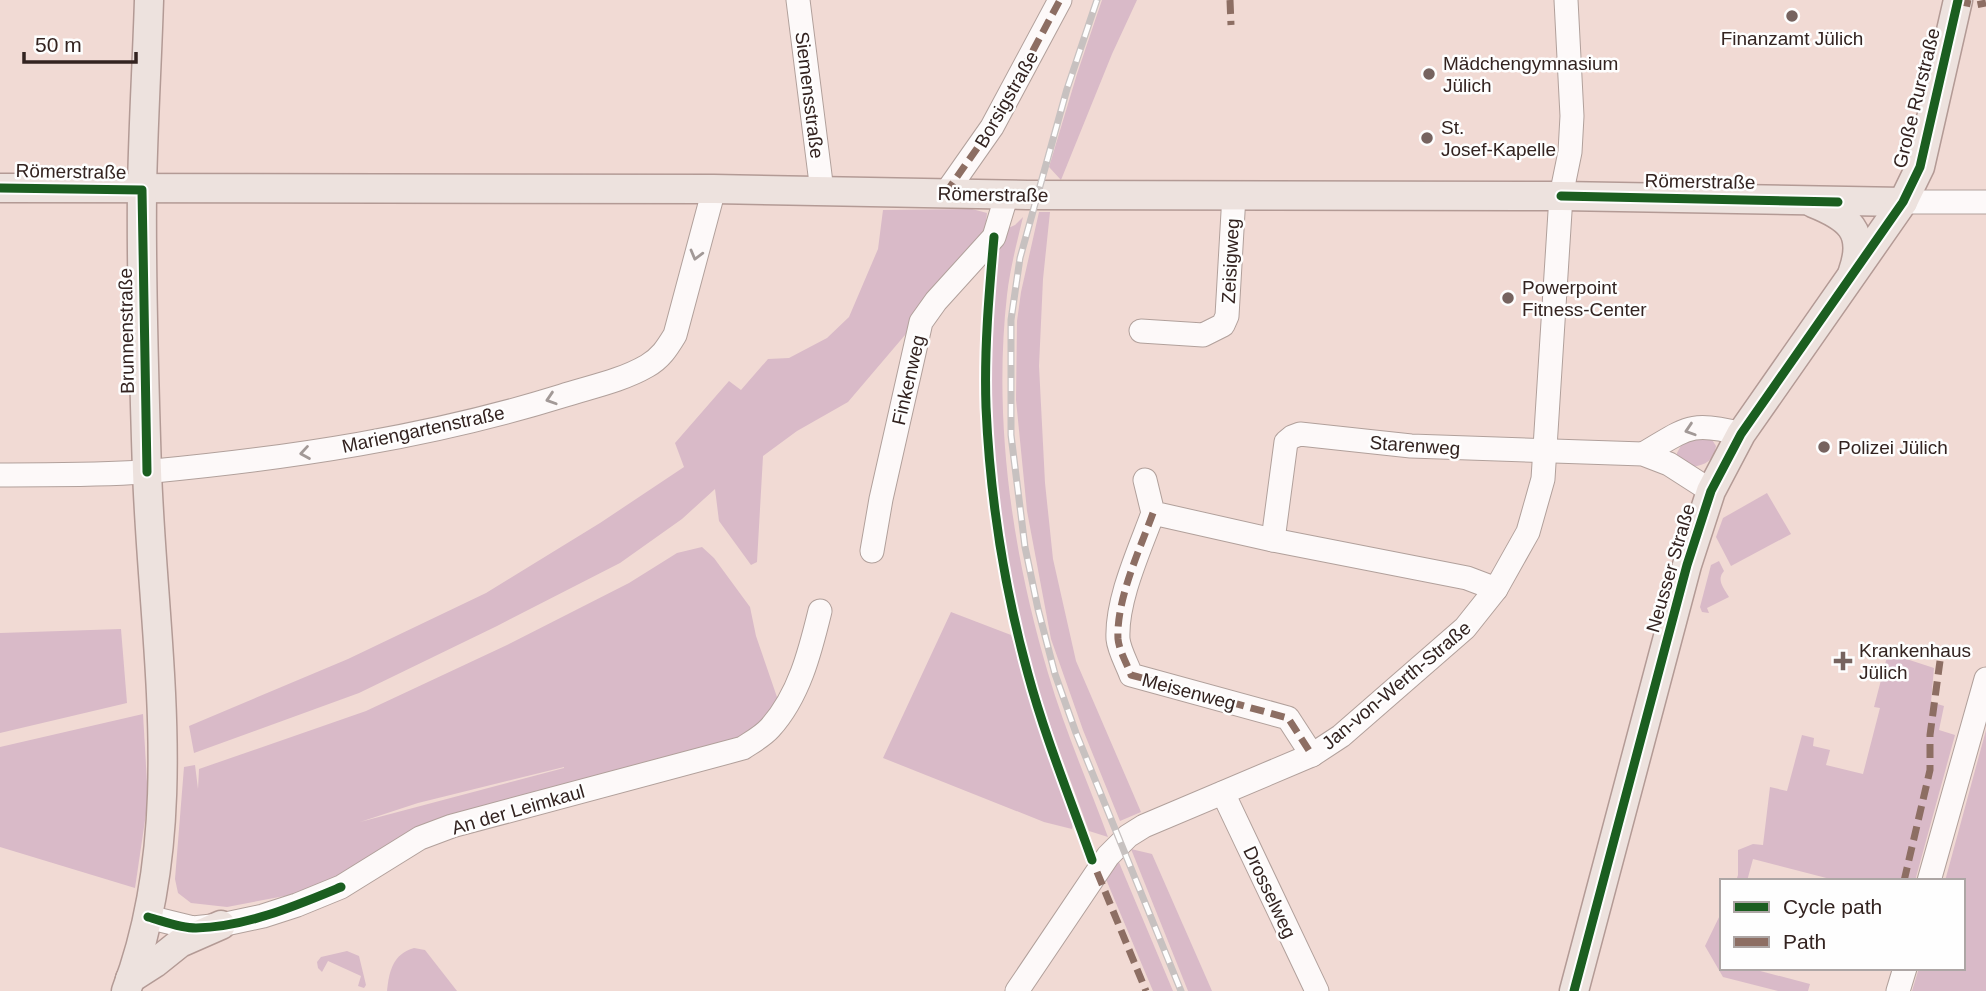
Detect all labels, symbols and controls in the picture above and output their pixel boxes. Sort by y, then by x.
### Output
marker: Finanzamt Jülich [1784,8,1800,24]
scale bar [24,21,136,65]
street label: Große Rurstraße [1889,26,1944,170]
place label: Finanzamt Jülich [1721,28,1863,49]
street label: Siemensstraße [791,30,828,160]
text: 50 m [35,33,82,56]
street label: Borsigstraße [970,47,1042,151]
place label: Mädchengymnasium Jülich [1443,53,1618,96]
marker: Mädchengymnasium Jülich [1421,66,1437,82]
place label: St. Josef-Kapelle [1441,117,1556,160]
marker: St. Josef-Kapelle [1419,130,1435,146]
street label: Römerstraße [15,160,127,183]
street label: Römerstraße [1644,170,1756,193]
street label: Römerstraße [937,183,1049,206]
street label: Zeisigweg [1218,218,1243,304]
one-way arrow [690,249,704,261]
street label: Brunnenstraße [115,268,138,394]
place label: Powerpoint Fitness-Center [1522,277,1647,320]
marker: Powerpoint Fitness-Center [1500,290,1516,306]
street label: Finkenweg [888,333,929,427]
one-way arrow [545,391,557,406]
street label: Mariengartenstraße [340,402,506,457]
one-way arrow [1684,422,1696,436]
street label: Starenweg [1369,432,1461,459]
place label: Polizei Jülich [1838,437,1948,458]
marker: Polizei Jülich [1816,439,1832,455]
one-way arrow [299,445,310,460]
street label: Neusser Straße [1642,501,1699,635]
street label: Jan-von-Werth-Straße [1318,617,1475,754]
place label: Krankenhaus Jülich [1859,640,1971,683]
marker: Krankenhaus Jülich [1833,651,1853,671]
street label: Meisenweg [1140,669,1238,714]
street label: An der Leimkaul [449,780,587,838]
street label: Drosselweg [1239,843,1300,942]
legend [1720,879,1965,970]
text: Cycle path [1783,895,1882,918]
text: Path [1783,930,1826,953]

